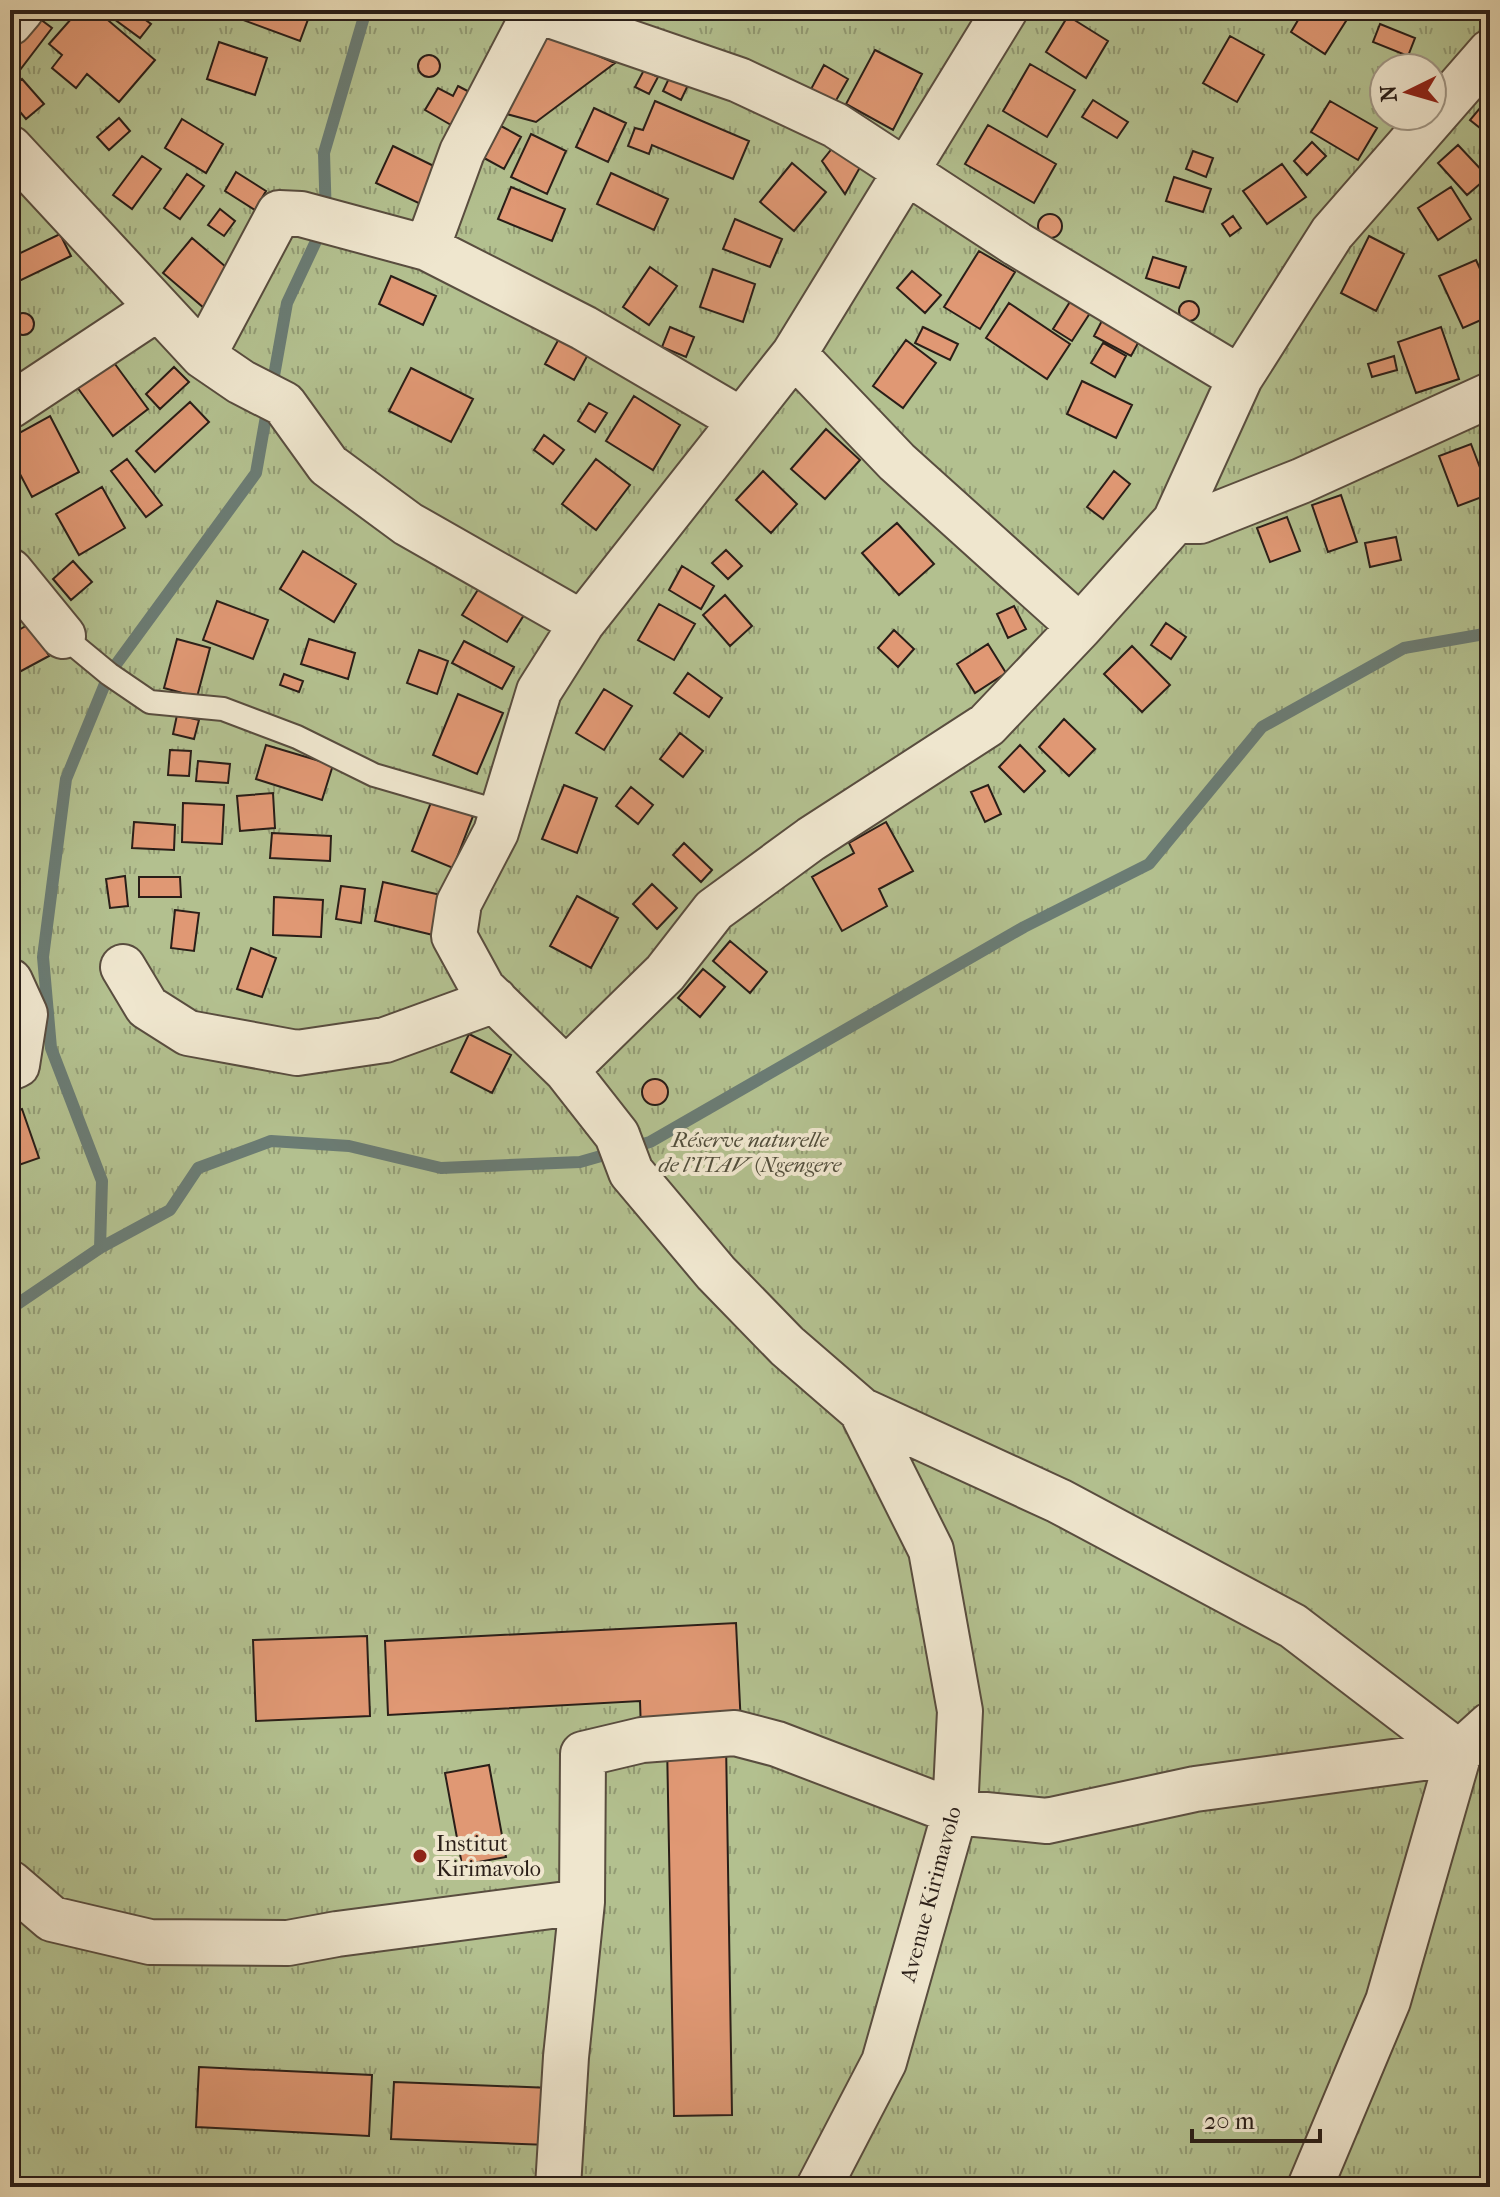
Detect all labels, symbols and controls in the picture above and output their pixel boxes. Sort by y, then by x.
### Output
north arrow [1368,52,1448,132]
text: N [1375,84,1403,103]
park label: Réserve naturelle de l'ITAV (Ngengere [659,1127,843,1178]
street label: Avenue Kirimavolo [895,1804,967,1986]
place label: Institut Kirimavolo [436,1831,541,1882]
marker: Institut Kirimavolo [411,1847,429,1865]
scale bar [1192,2093,1320,2143]
text: 20 m [1204,2107,1255,2135]

